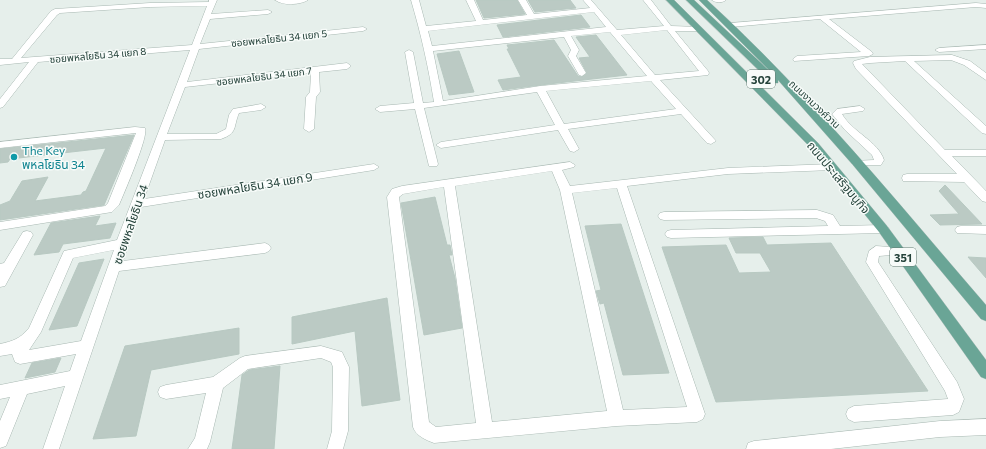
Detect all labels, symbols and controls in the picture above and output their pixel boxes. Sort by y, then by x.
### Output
street label: ซอยพหลโยธิน 34 แยก 5 [230,27,328,49]
street label: ซอยพหลโยธิน 34 แยก 8 [49,45,147,65]
street label: ซอยพหลโยธิน 34 แยก 7 [216,64,312,88]
road number: 302 [747,70,775,88]
street label: ถนนงามวงศ์วาน [787,77,843,131]
street label: ถนนประเสริฐมนูกิจ [804,138,873,217]
place label: The Key พหลโยธิน 34 [22,143,85,171]
marker: The Key พหลโยธิน 34 [9,152,19,162]
street label: ซอยพหลโยธิน 34 แยก 9 [196,169,314,201]
street label: ซอยพหลโยธิน 34 [110,182,150,266]
road number: 351 [890,248,916,266]

